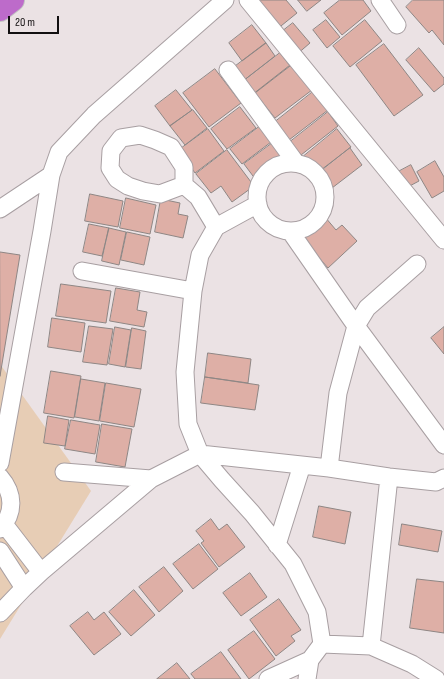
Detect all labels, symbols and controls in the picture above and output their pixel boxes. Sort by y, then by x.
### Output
scale bar [10,8,61,34]
text: 20 m [15,15,35,30]

